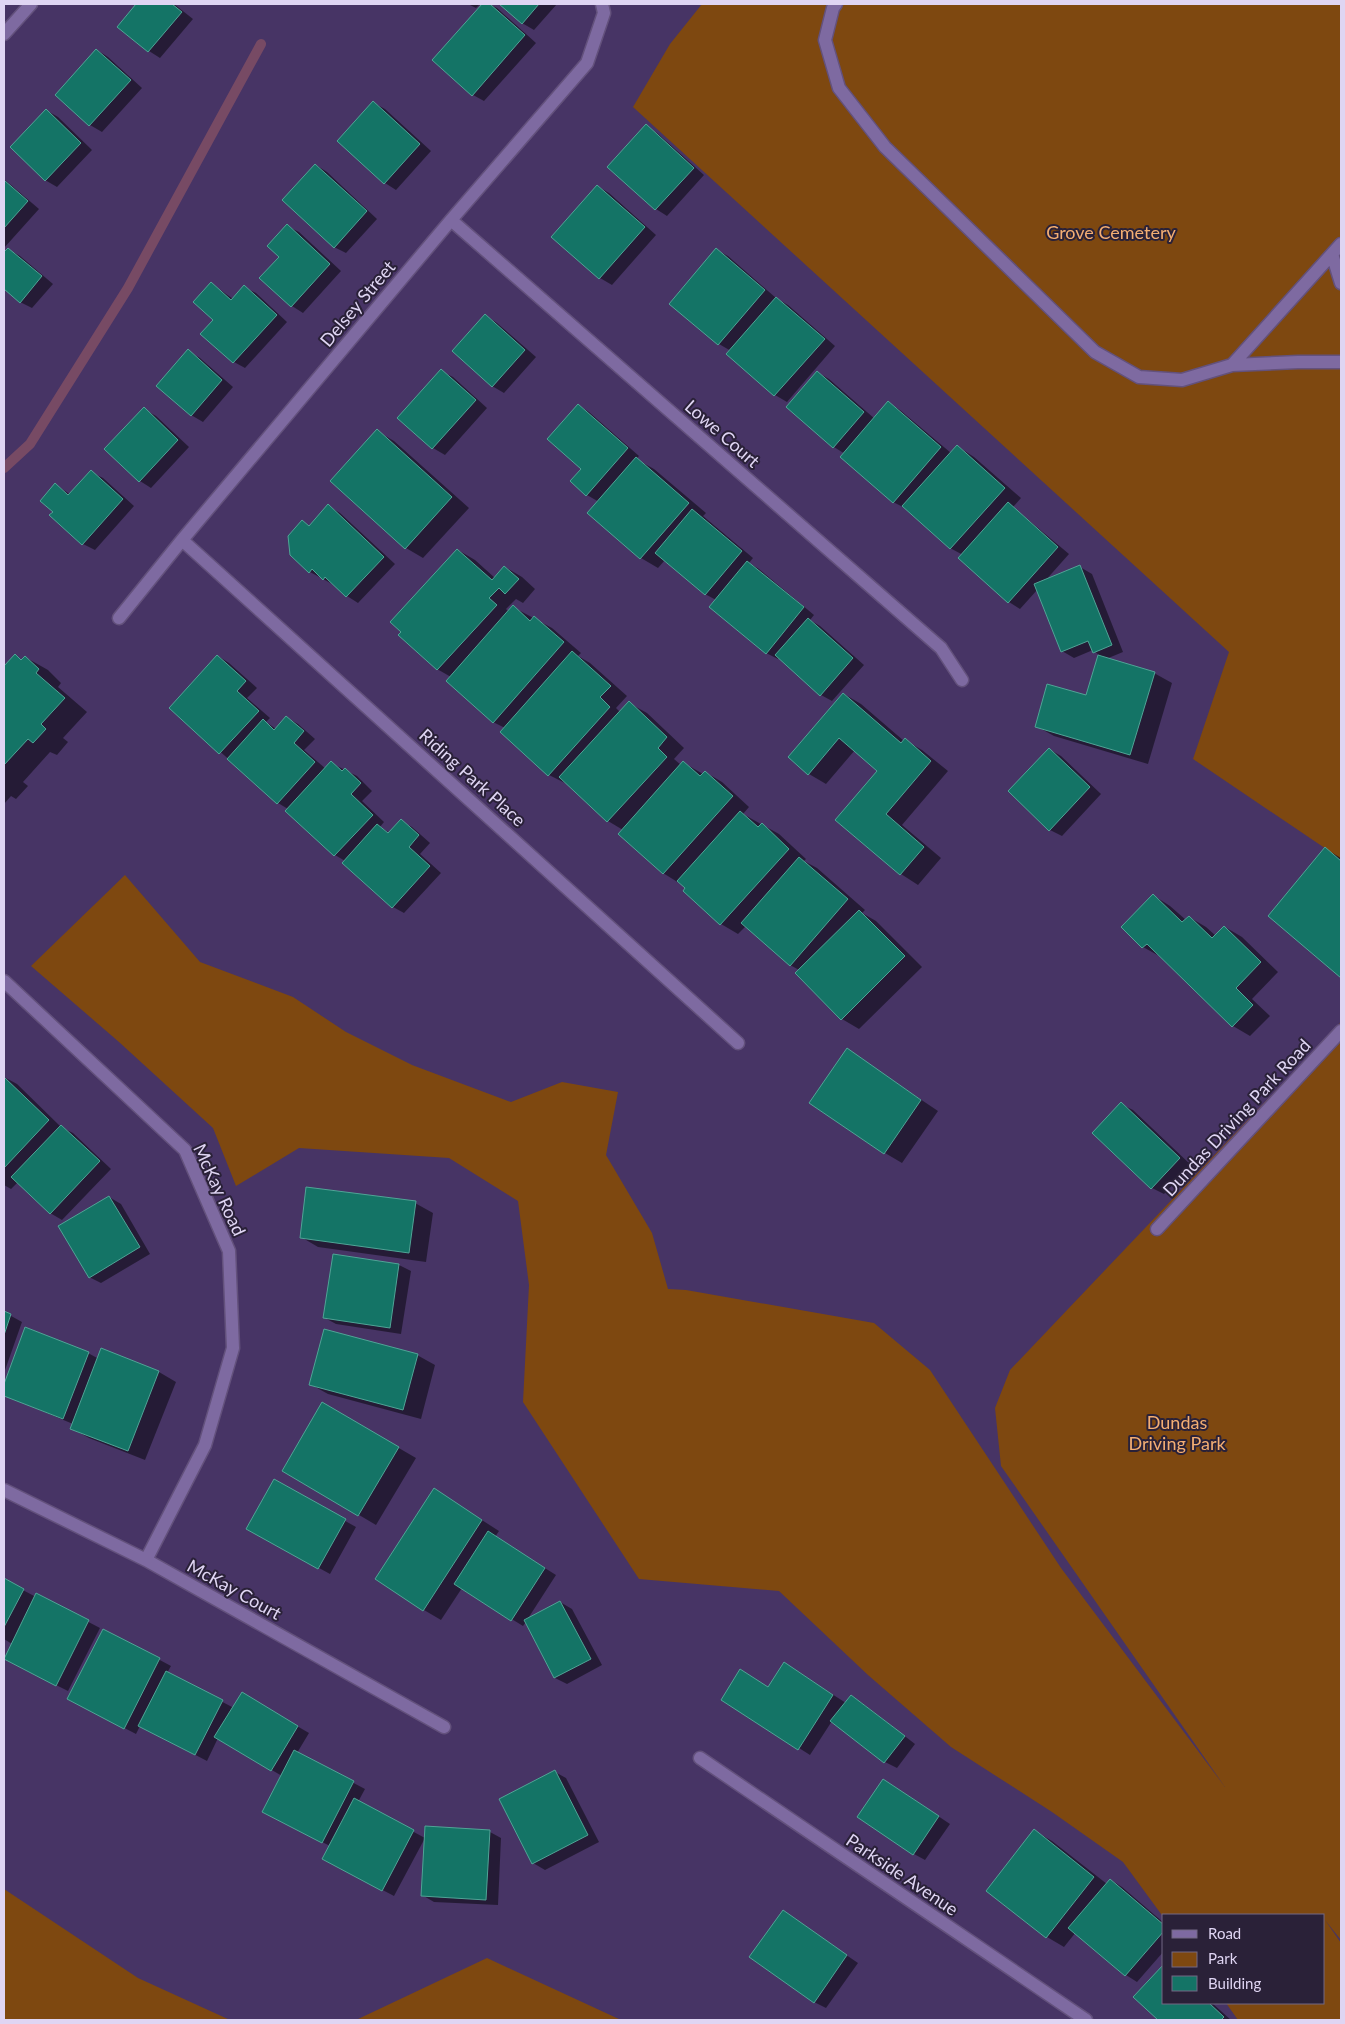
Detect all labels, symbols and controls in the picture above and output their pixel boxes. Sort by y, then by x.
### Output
park label: Grove Cemetery [1046,221,1177,243]
street label: Delsey Street [315,256,400,351]
street label: Lowe Court [681,395,765,472]
street label: Riding Park Place [415,724,530,831]
street label: Dundas Driving Park Road [1158,1034,1315,1200]
street label: McKay Road [189,1140,251,1239]
park label: Dundas Driving Park [1128,1411,1226,1454]
street label: McKay Court [184,1554,286,1624]
street label: Parkside Avenue [842,1829,963,1920]
legend [1162,1914,1325,2004]
text: Road [1208,1924,1241,1942]
text: Park [1208,1949,1238,1967]
text: Building [1208,1974,1261,1992]

